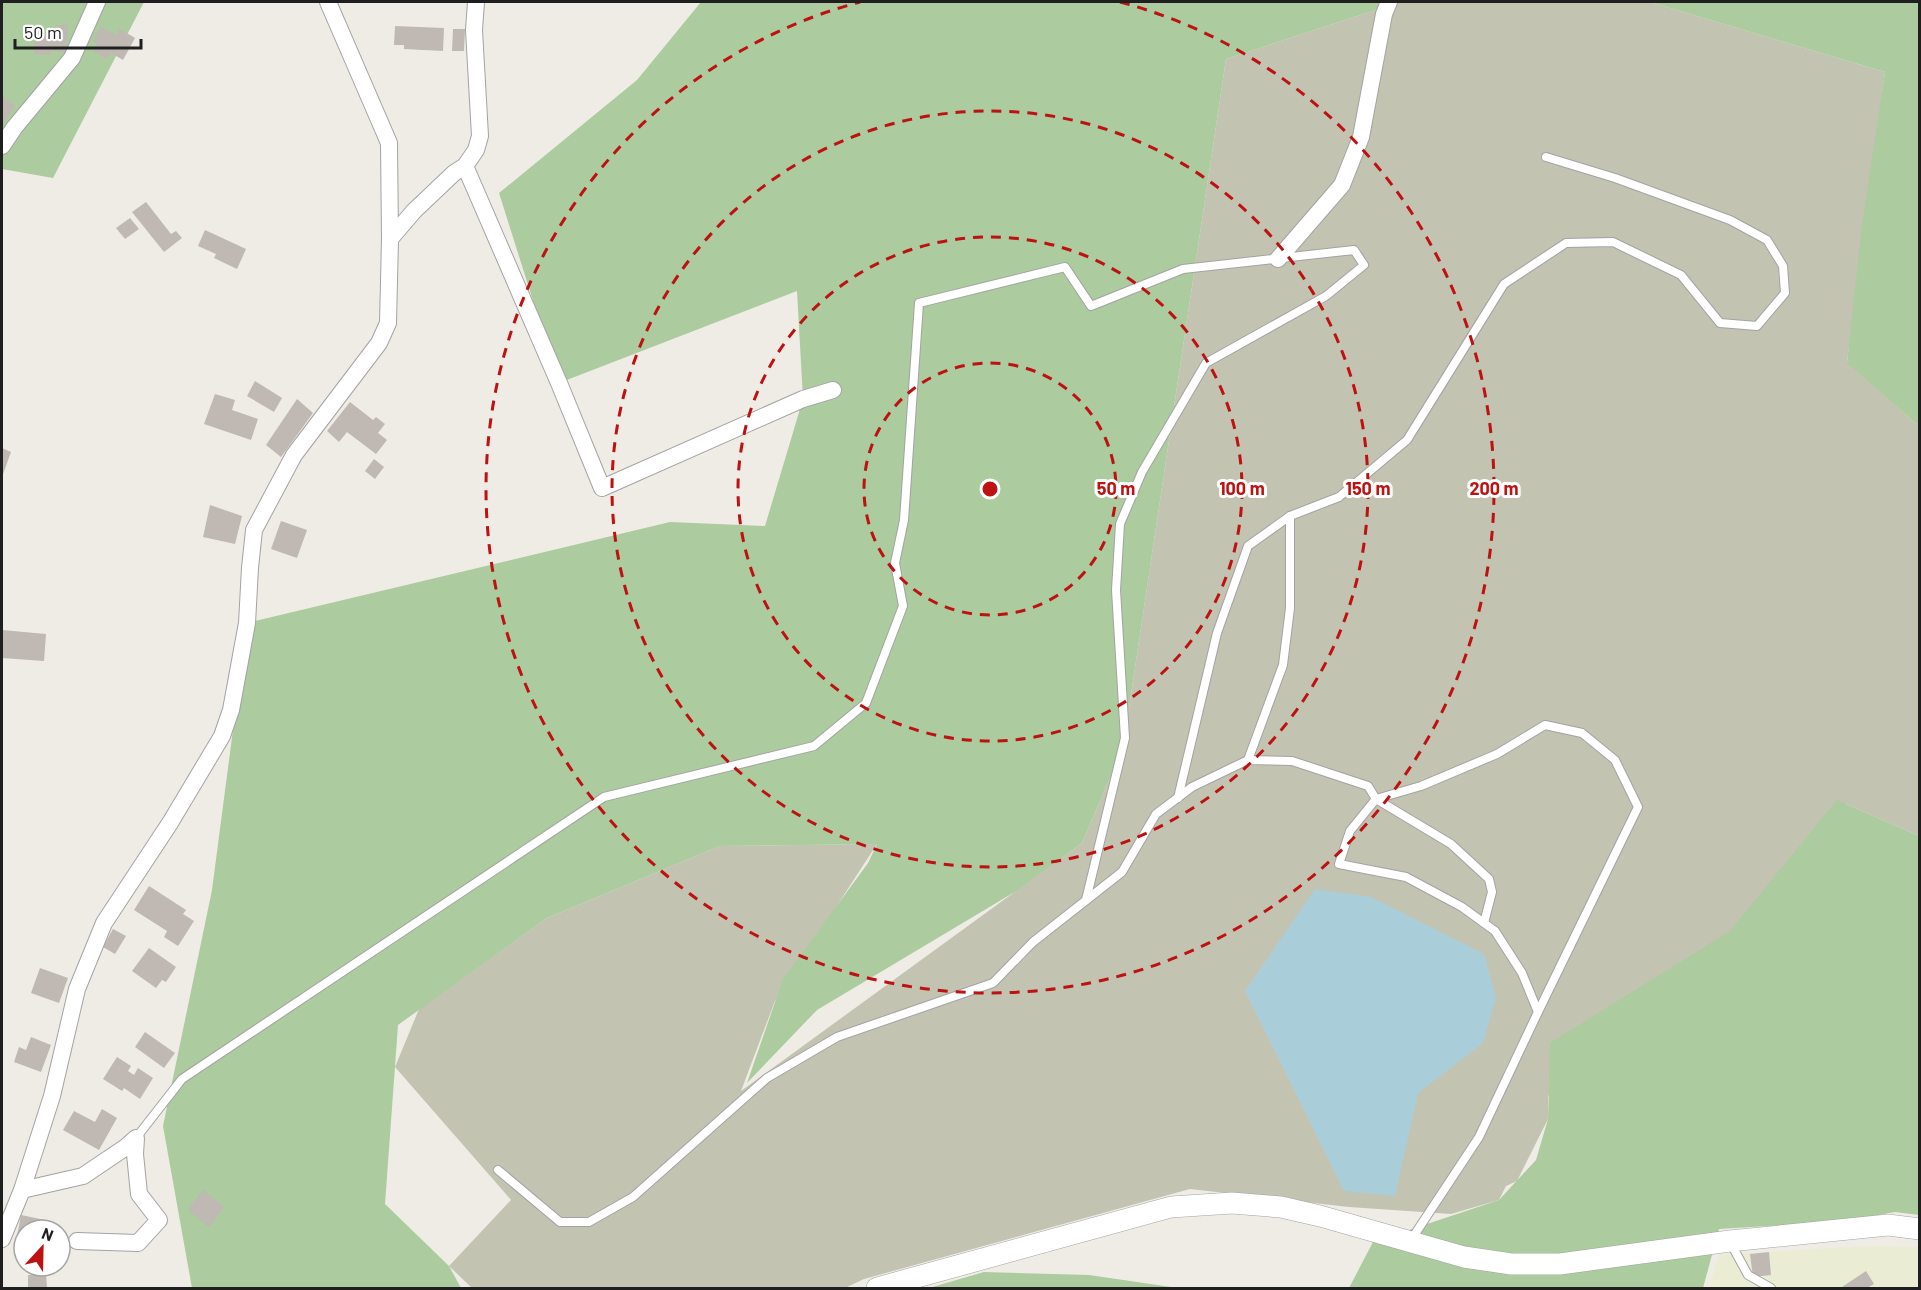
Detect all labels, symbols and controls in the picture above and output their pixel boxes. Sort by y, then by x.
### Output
scale bar [15,12,141,50]
text: 50 m [24,21,62,43]
text: 50 m [1097,477,1135,499]
text: 100 m [1219,477,1265,499]
text: 150 m [1346,477,1390,499]
text: 200 m [1469,477,1519,499]
centre of rings [980,479,1000,499]
north arrow [12,1218,72,1278]
text: N [39,1223,56,1244]

